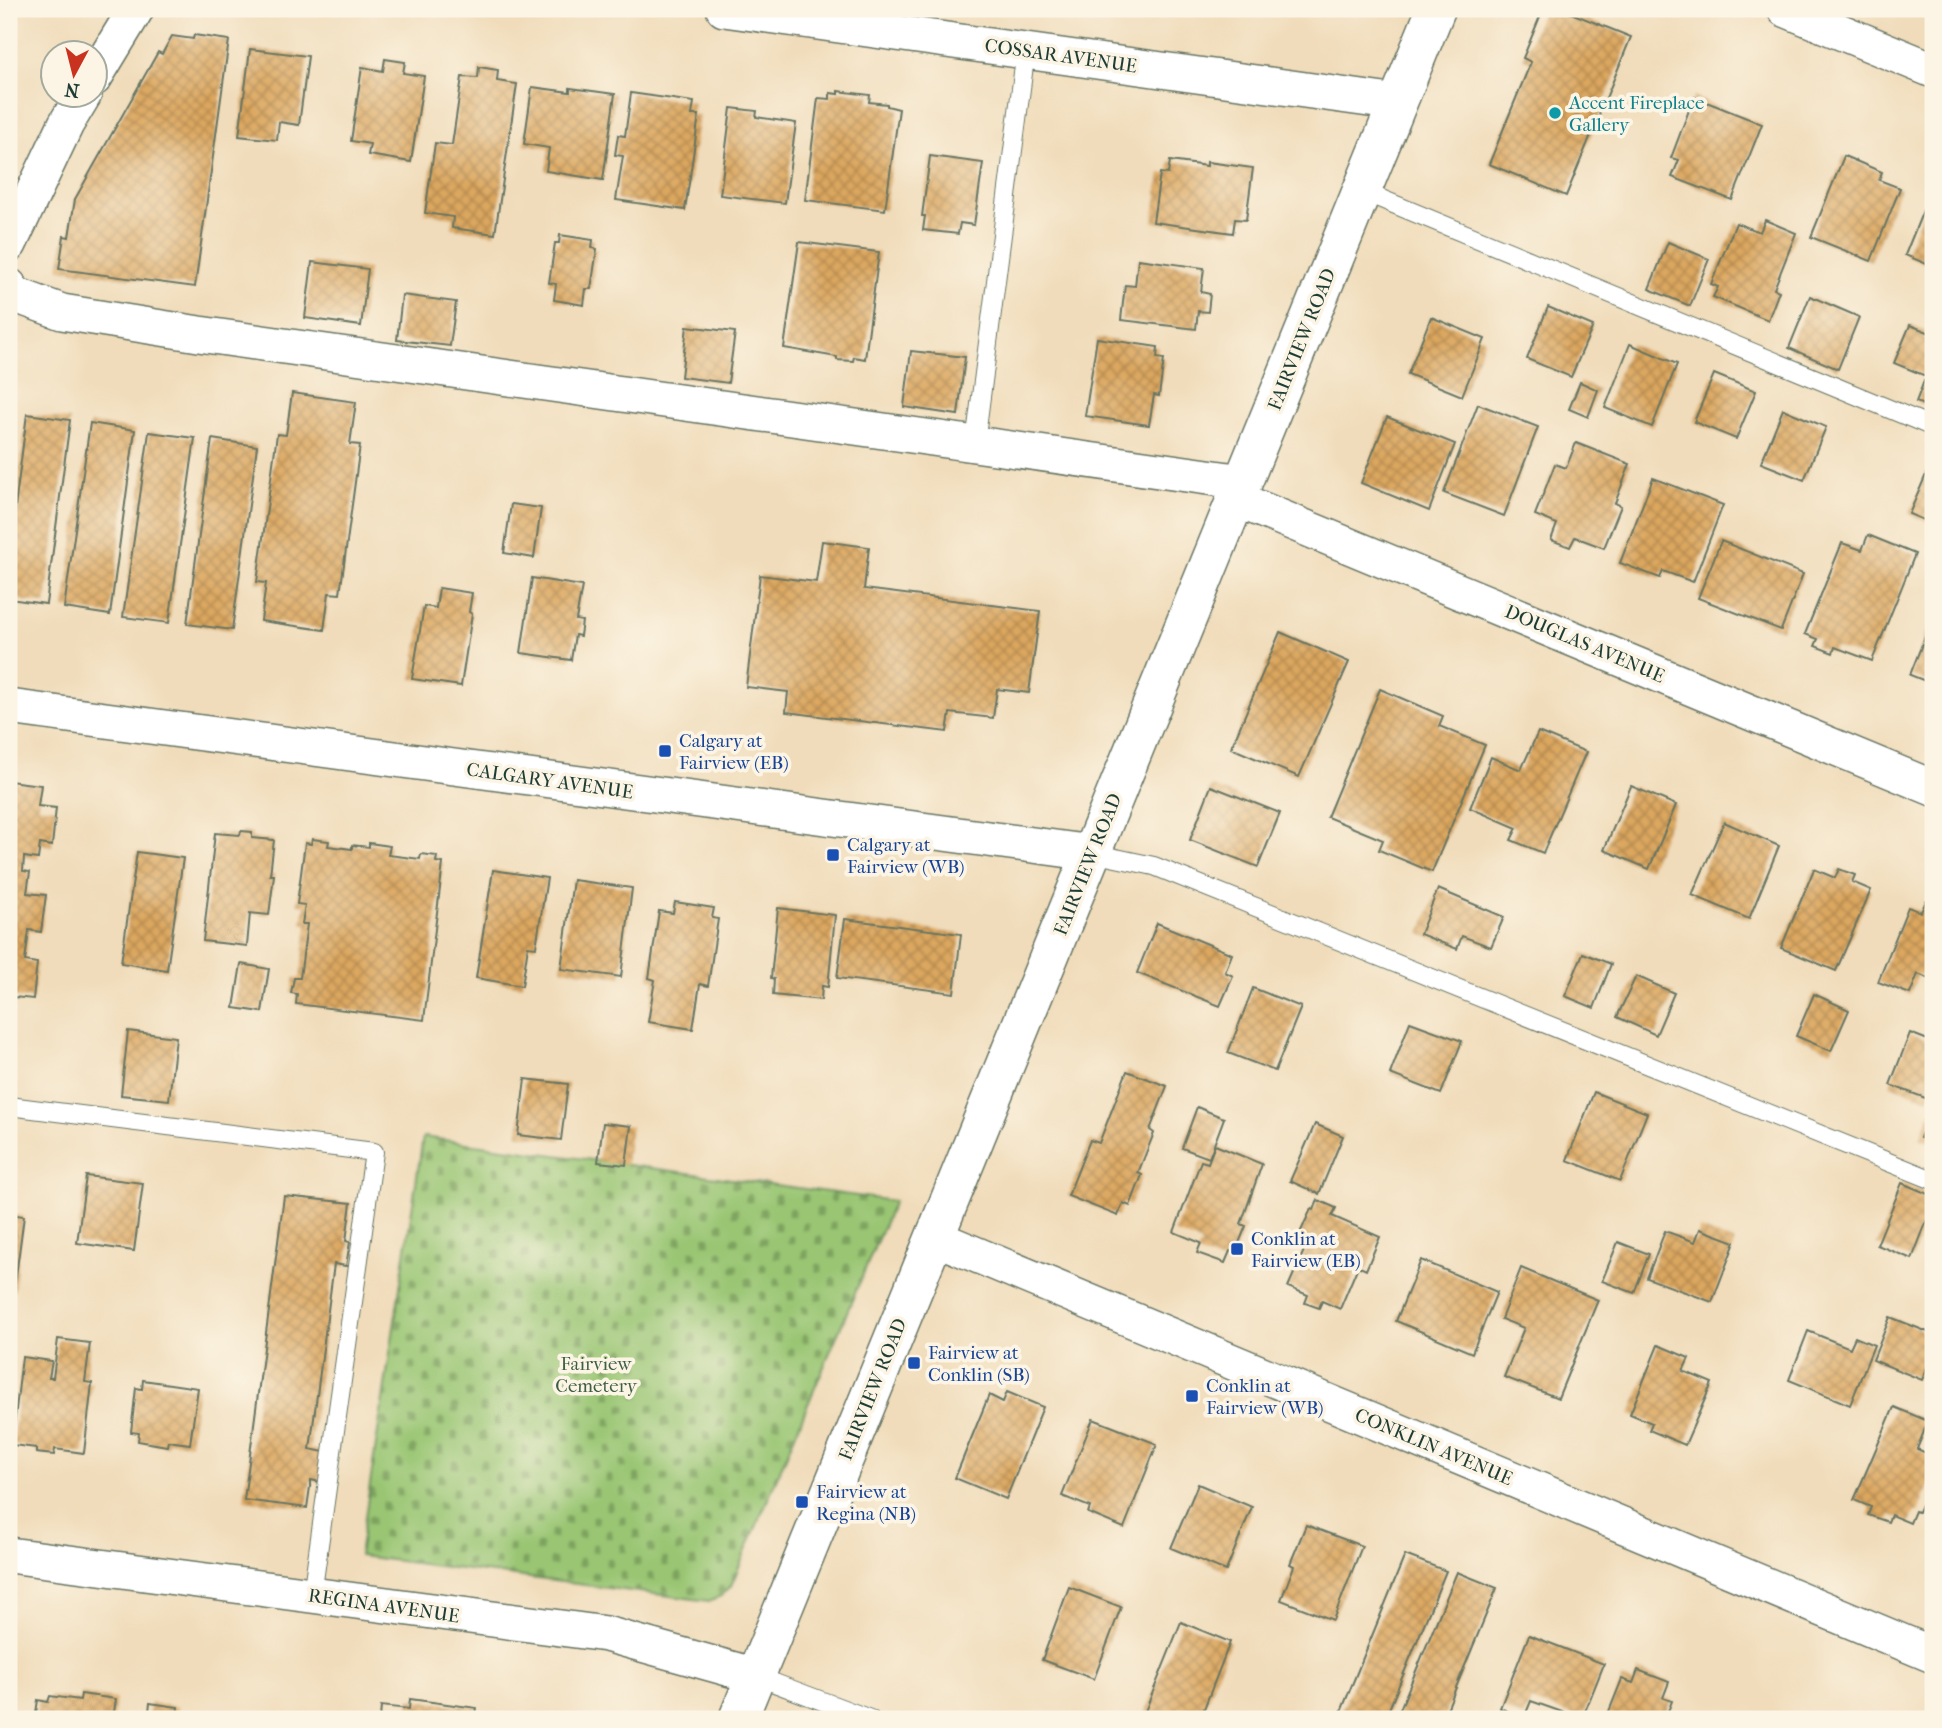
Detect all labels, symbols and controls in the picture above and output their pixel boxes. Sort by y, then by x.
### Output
street label: COSSAR AVENUE [983,34,1139,78]
north arrow [38,38,108,108]
text: N [63,78,81,102]
place label: Accent Fireplace Gallery [1568,92,1704,136]
marker: Accent Fireplace Gallery [1547,105,1563,121]
street label: FAIRVIEW ROAD [1263,265,1340,414]
street label: DOUGLAS AVENUE [1501,600,1668,688]
place label: Calgary at Fairview (EB) [679,730,789,774]
marker: Calgary at Fairview (EB) [657,743,673,759]
street label: CALGARY AVENUE [465,758,635,804]
street label: FAIRVIEW ROAD [1049,790,1126,939]
place label: Calgary at Fairview (WB) [847,834,965,878]
marker: Calgary at Fairview (WB) [825,847,841,863]
place label: Conklin at Fairview (EB) [1251,1228,1361,1272]
marker: Conklin at Fairview (EB) [1229,1241,1245,1257]
street label: FAIRVIEW ROAD [834,1315,911,1464]
place label: Fairview at Conklin (SB) [928,1342,1030,1386]
park label: Fairview Cemetery [555,1353,638,1397]
marker: Fairview at Conklin (SB) [906,1355,922,1371]
place label: Conklin at Fairview (WB) [1206,1375,1324,1419]
marker: Conklin at Fairview (WB) [1184,1388,1200,1404]
street label: CONKLIN AVENUE [1351,1404,1516,1490]
place label: Fairview at Regina (NB) [816,1481,916,1525]
marker: Fairview at Regina (NB) [794,1494,810,1510]
street label: REGINA AVENUE [307,1584,461,1628]

